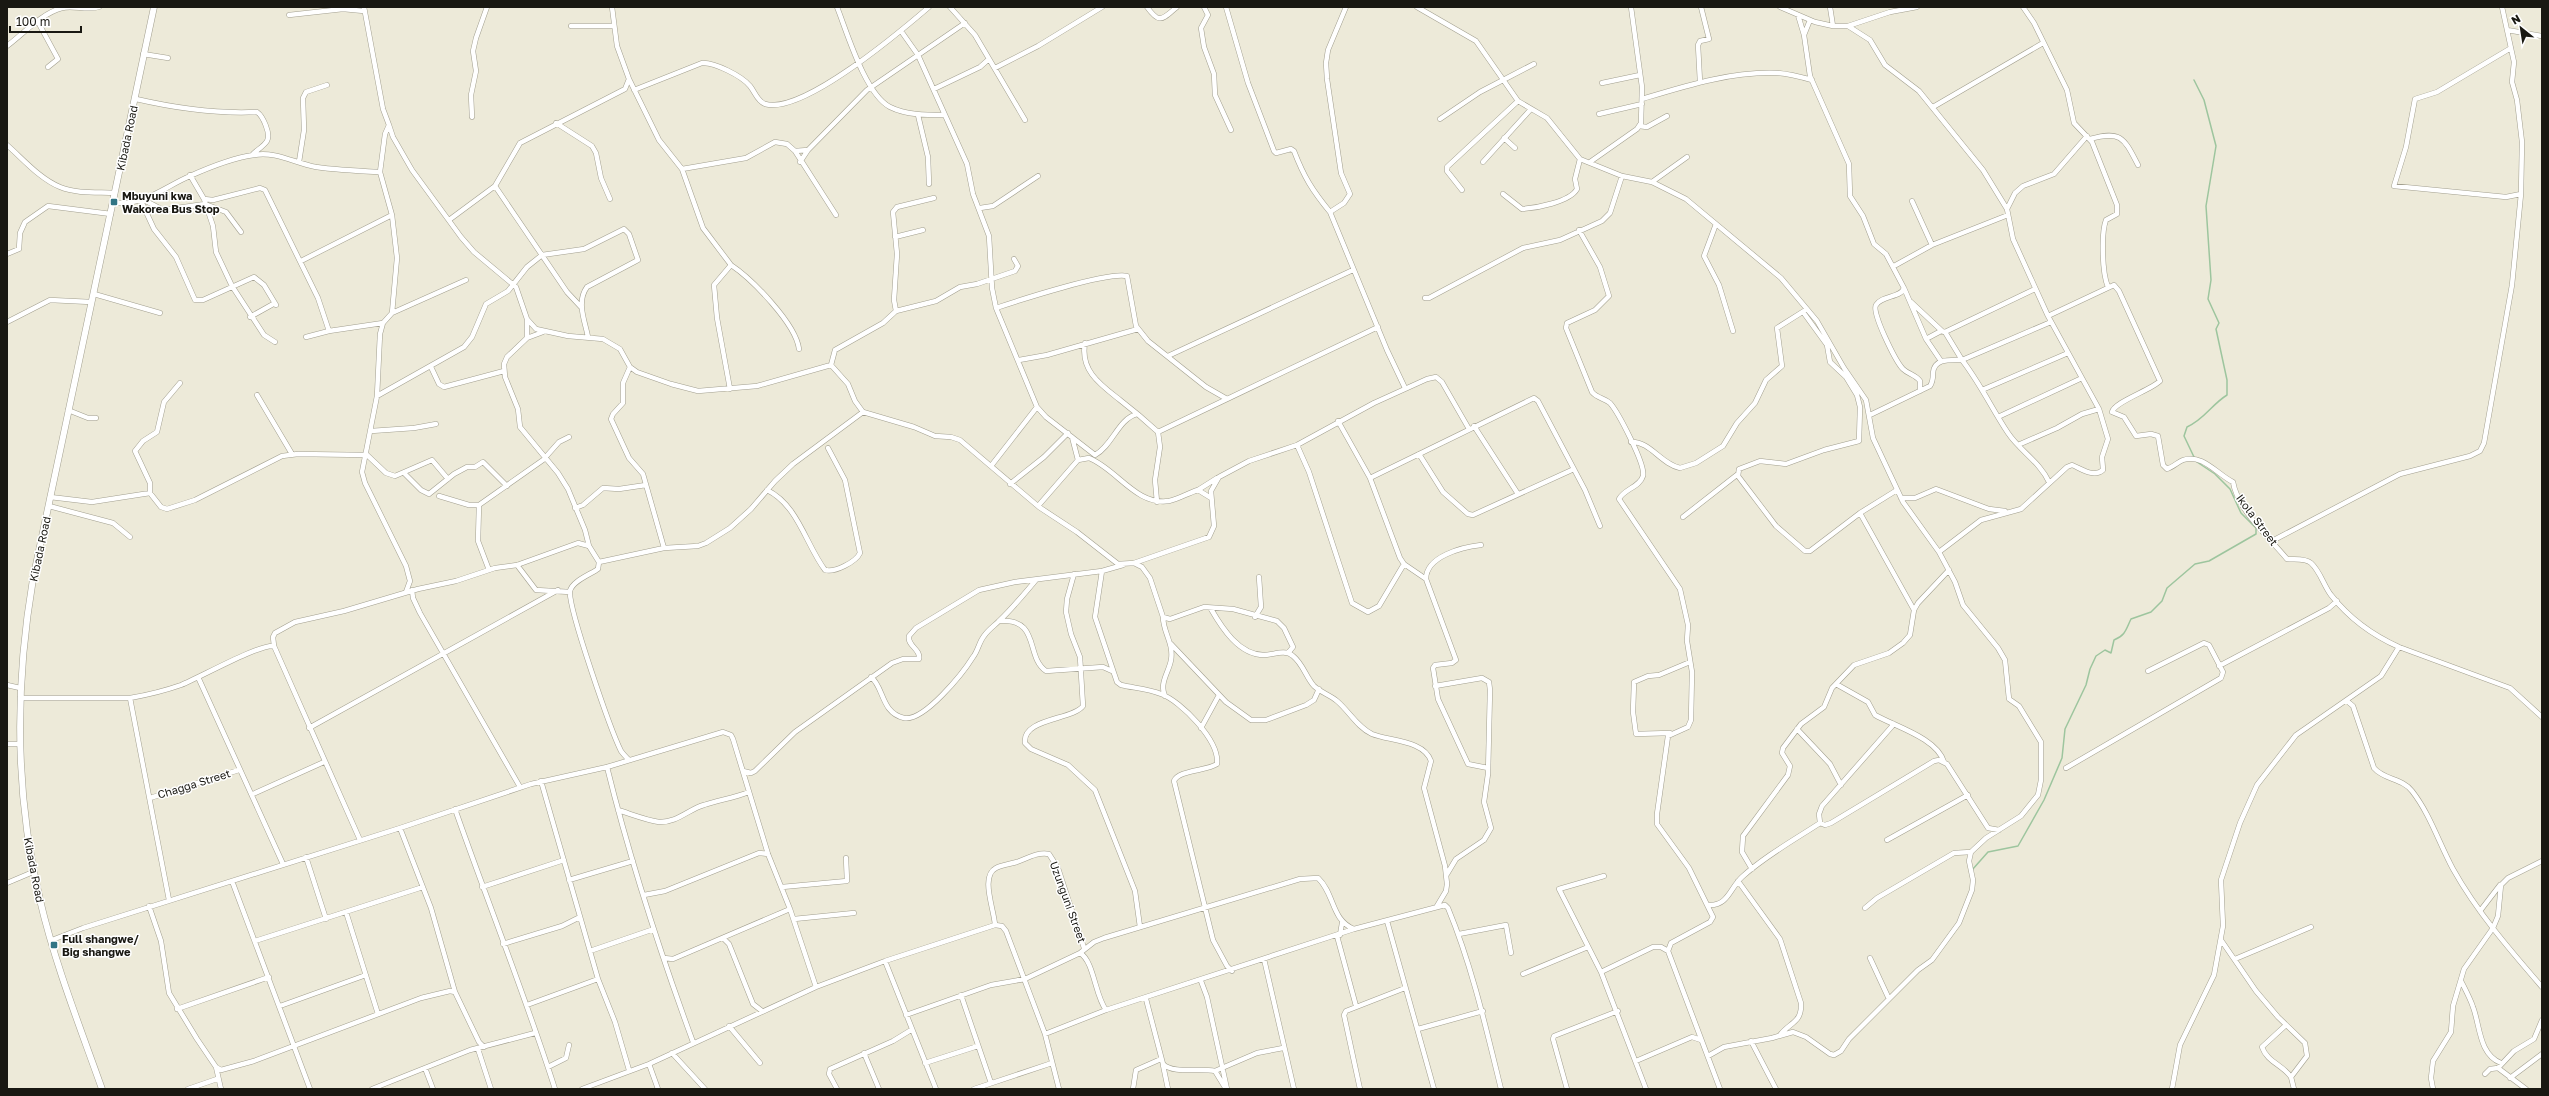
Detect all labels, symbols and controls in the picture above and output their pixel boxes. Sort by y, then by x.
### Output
scale bar [10,8,81,34]
north arrow [2501,8,2541,48]
text: N [2509,11,2523,27]
text: 100 m [16,14,50,29]
street label: Kibada Road [113,104,140,172]
place label: Mbuyuni kwa Wakorea Bus Stop [122,189,220,215]
marker: Mbuyuni kwa Wakorea Bus Stop [109,197,119,207]
street label: Ikola Street [2234,491,2281,548]
street label: Kibada Road [26,515,53,583]
street label: Chagga Street [156,766,232,801]
street label: Kibada Road [22,836,47,904]
street label: Uzunguni Street [1048,859,1089,944]
place label: Full shangwe/ Big shangwe [62,932,139,958]
marker: Full shangwe/ Big shangwe [49,940,59,950]

